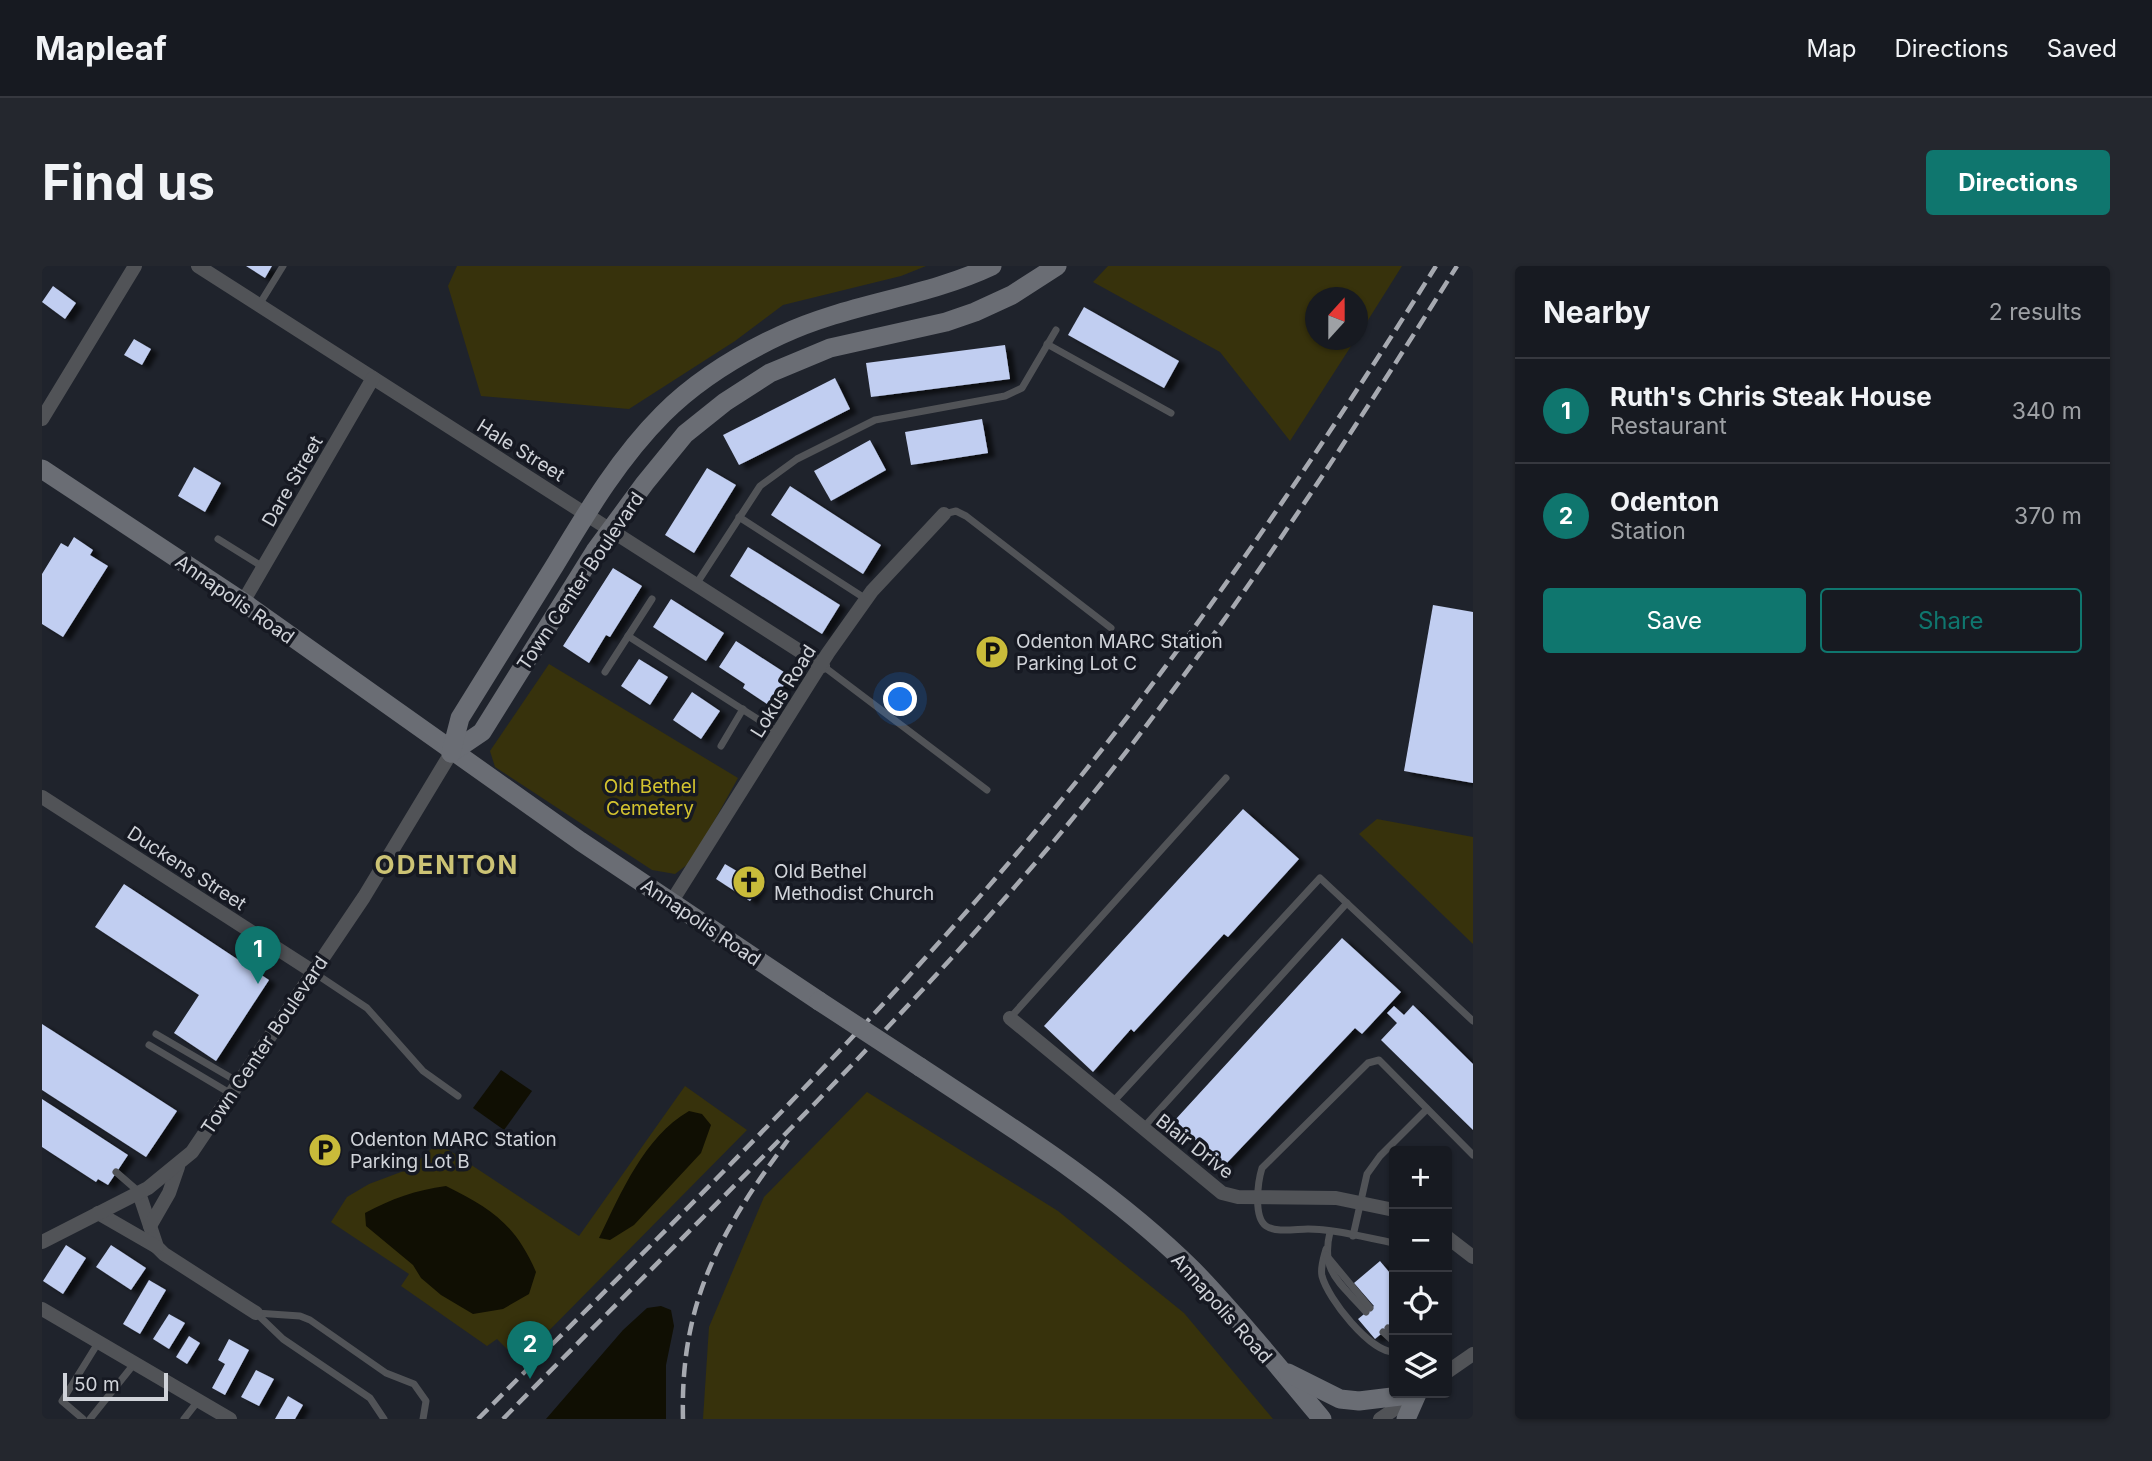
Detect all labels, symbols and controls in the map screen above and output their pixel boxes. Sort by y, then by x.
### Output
text: Mapleaf [35,28,167,68]
text: Map [1807,34,1856,63]
text: Directions [1894,34,2009,63]
text: Saved [2047,34,2117,63]
button: Directions [1926,150,2110,215]
text: Find us [42,153,215,212]
north arrow [1305,287,1368,350]
text: Nearby [1543,294,1651,330]
text: 2 results [1989,298,2082,326]
text: Ruth's Chris Steak House [1610,381,1932,412]
text: 1 [1561,397,1571,425]
text: 340 m [2012,397,2082,425]
text: Restaurant [1610,412,1727,440]
street label: Hale Street [472,414,569,487]
street label: Dare Street [257,432,328,531]
text: Odenton [1610,486,1720,517]
street label: Town Center Boulevard [512,488,649,675]
text: 2 [1559,502,1573,530]
text: 370 m [2014,502,2082,530]
text: Station [1610,517,1686,545]
street label: Annapolis Road [171,550,299,649]
button: Save [1543,588,1806,653]
button: Share [1820,588,2082,653]
place label: Odenton MARC Station Parking Lot C [1016,630,1223,675]
parking icon: Odenton MARC Station Parking Lot C [973,633,1011,671]
street label: Lokus Road [746,641,821,742]
your location [883,682,917,716]
park label: Old Bethel Cemetery [604,775,696,820]
street label: Duckens Street [123,821,250,915]
district label: ODENTON [375,849,519,880]
place label: Old Bethel Methodist Church [774,860,934,905]
church icon: Old Bethel Methodist Church [730,863,768,901]
street label: Annapolis Road [636,874,765,971]
pin: 1 [235,926,281,984]
street label: Town Center Boulevard [196,952,333,1139]
street label: Blair Drive [1151,1109,1238,1184]
place label: Odenton MARC Station Parking Lot B [350,1128,557,1173]
parking icon: Odenton MARC Station Parking Lot B [306,1131,344,1169]
map controls [1389,1146,1452,1398]
button: + [1389,1146,1452,1209]
button: − [1389,1209,1452,1272]
street label: Annapolis Road [1166,1249,1277,1368]
button: locate [1389,1272,1452,1335]
pin: 2 [507,1321,553,1379]
button: layers [1389,1335,1452,1398]
scale bar [63,1370,168,1402]
text: 50 m [74,1373,120,1396]

